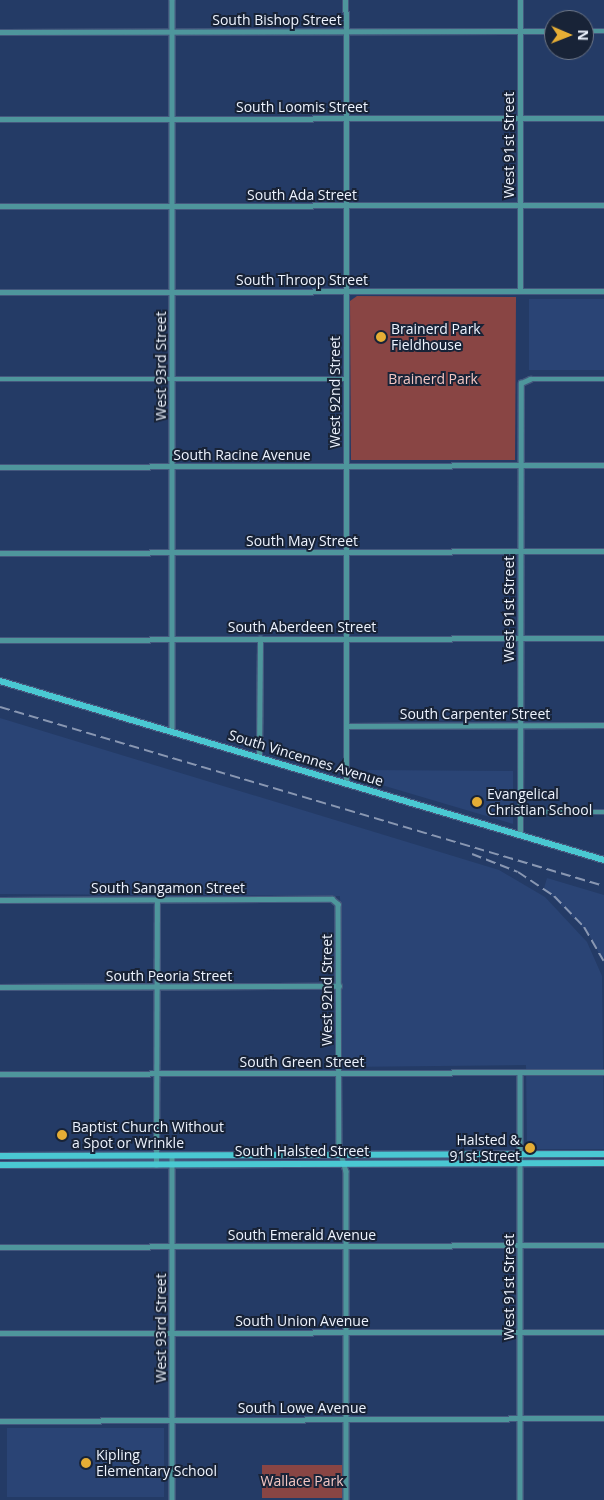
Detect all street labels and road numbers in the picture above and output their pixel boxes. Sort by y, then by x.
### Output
street label: South Bishop Street [212,12,342,28]
street label: West 91st Street [501,92,517,198]
street label: South Loomis Street [236,99,368,115]
street label: South Ada Street [247,187,357,203]
street label: South Throop Street [236,272,368,288]
street label: West 93rd Street [153,311,169,421]
street label: West 92nd Street [327,336,343,448]
street label: South Racine Avenue [173,447,311,463]
street label: South May Street [246,533,358,549]
street label: West 91st Street [501,556,517,662]
street label: South Aberdeen Street [228,619,376,635]
street label: South Carpenter Street [400,706,550,722]
street label: South Vincennes Avenue [227,726,385,790]
street label: South Sangamon Street [91,880,245,896]
street label: West 92nd Street [319,934,335,1046]
street label: South Peoria Street [106,968,232,984]
street label: South Green Street [240,1054,364,1070]
street label: South Halsted Street [235,1143,369,1159]
street label: South Emerald Avenue [228,1227,376,1243]
street label: West 91st Street [501,1234,517,1340]
street label: West 93rd Street [153,1273,169,1383]
street label: South Union Avenue [235,1313,369,1329]
street label: South Lowe Avenue [238,1400,366,1416]

